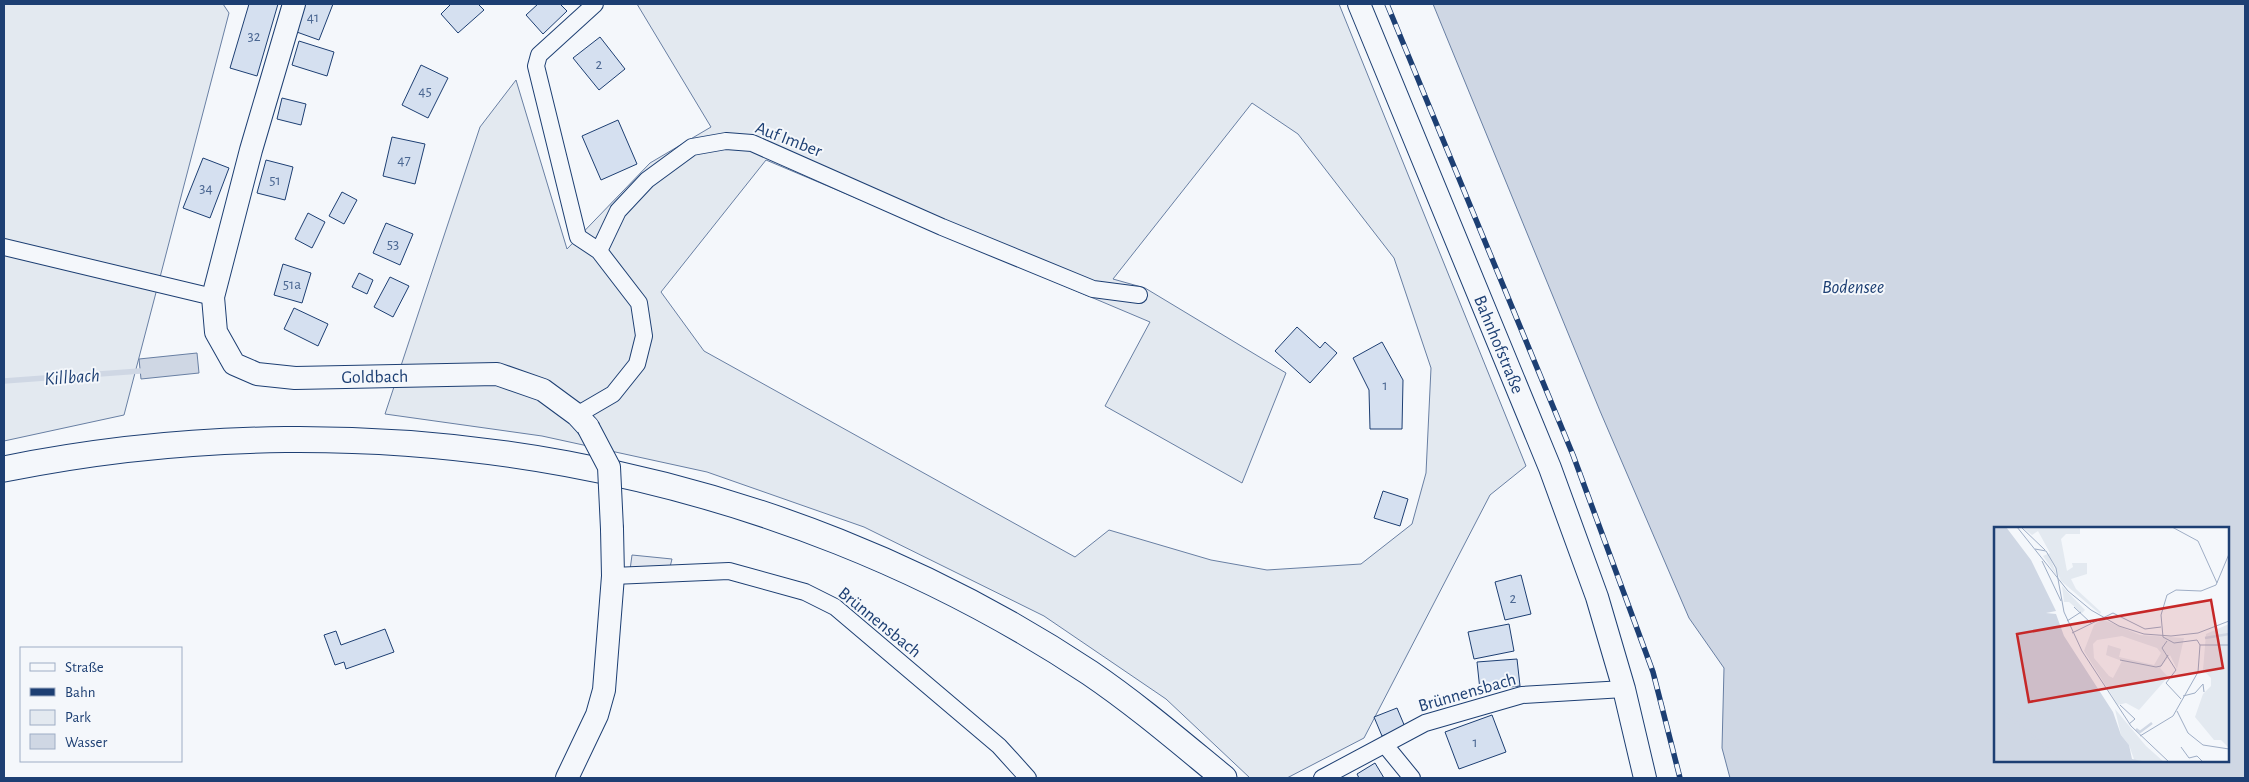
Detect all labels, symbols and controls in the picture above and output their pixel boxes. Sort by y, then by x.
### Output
house number: 41 [307,10,319,25]
house number: 32 [247,29,261,44]
house number: 2 [596,57,603,72]
house number: 45 [418,84,432,99]
street label: Auf Imber [753,119,825,161]
house number: 47 [397,153,411,168]
house number: 51 [269,173,281,188]
house number: 34 [199,181,213,196]
house number: 53 [387,237,399,252]
house number: 51a [283,277,301,292]
water label: Bodensee [1822,278,1884,297]
street label: Bahnhofstraße [1470,293,1526,396]
water label: Killbach [44,366,100,389]
street label: Goldbach [341,368,408,387]
house number: 1 [1382,378,1388,393]
inset map [1994,527,2229,762]
street label: Brünnensbach [835,584,924,661]
house number: 2 [1510,591,1517,606]
legend [20,647,182,762]
text: Straße [65,660,104,675]
street label: Brünnensbach [1416,670,1518,716]
text: Bahn [65,685,95,700]
text: Park [65,710,91,725]
text: Wasser [65,735,108,750]
house number: 1 [1472,735,1478,750]

